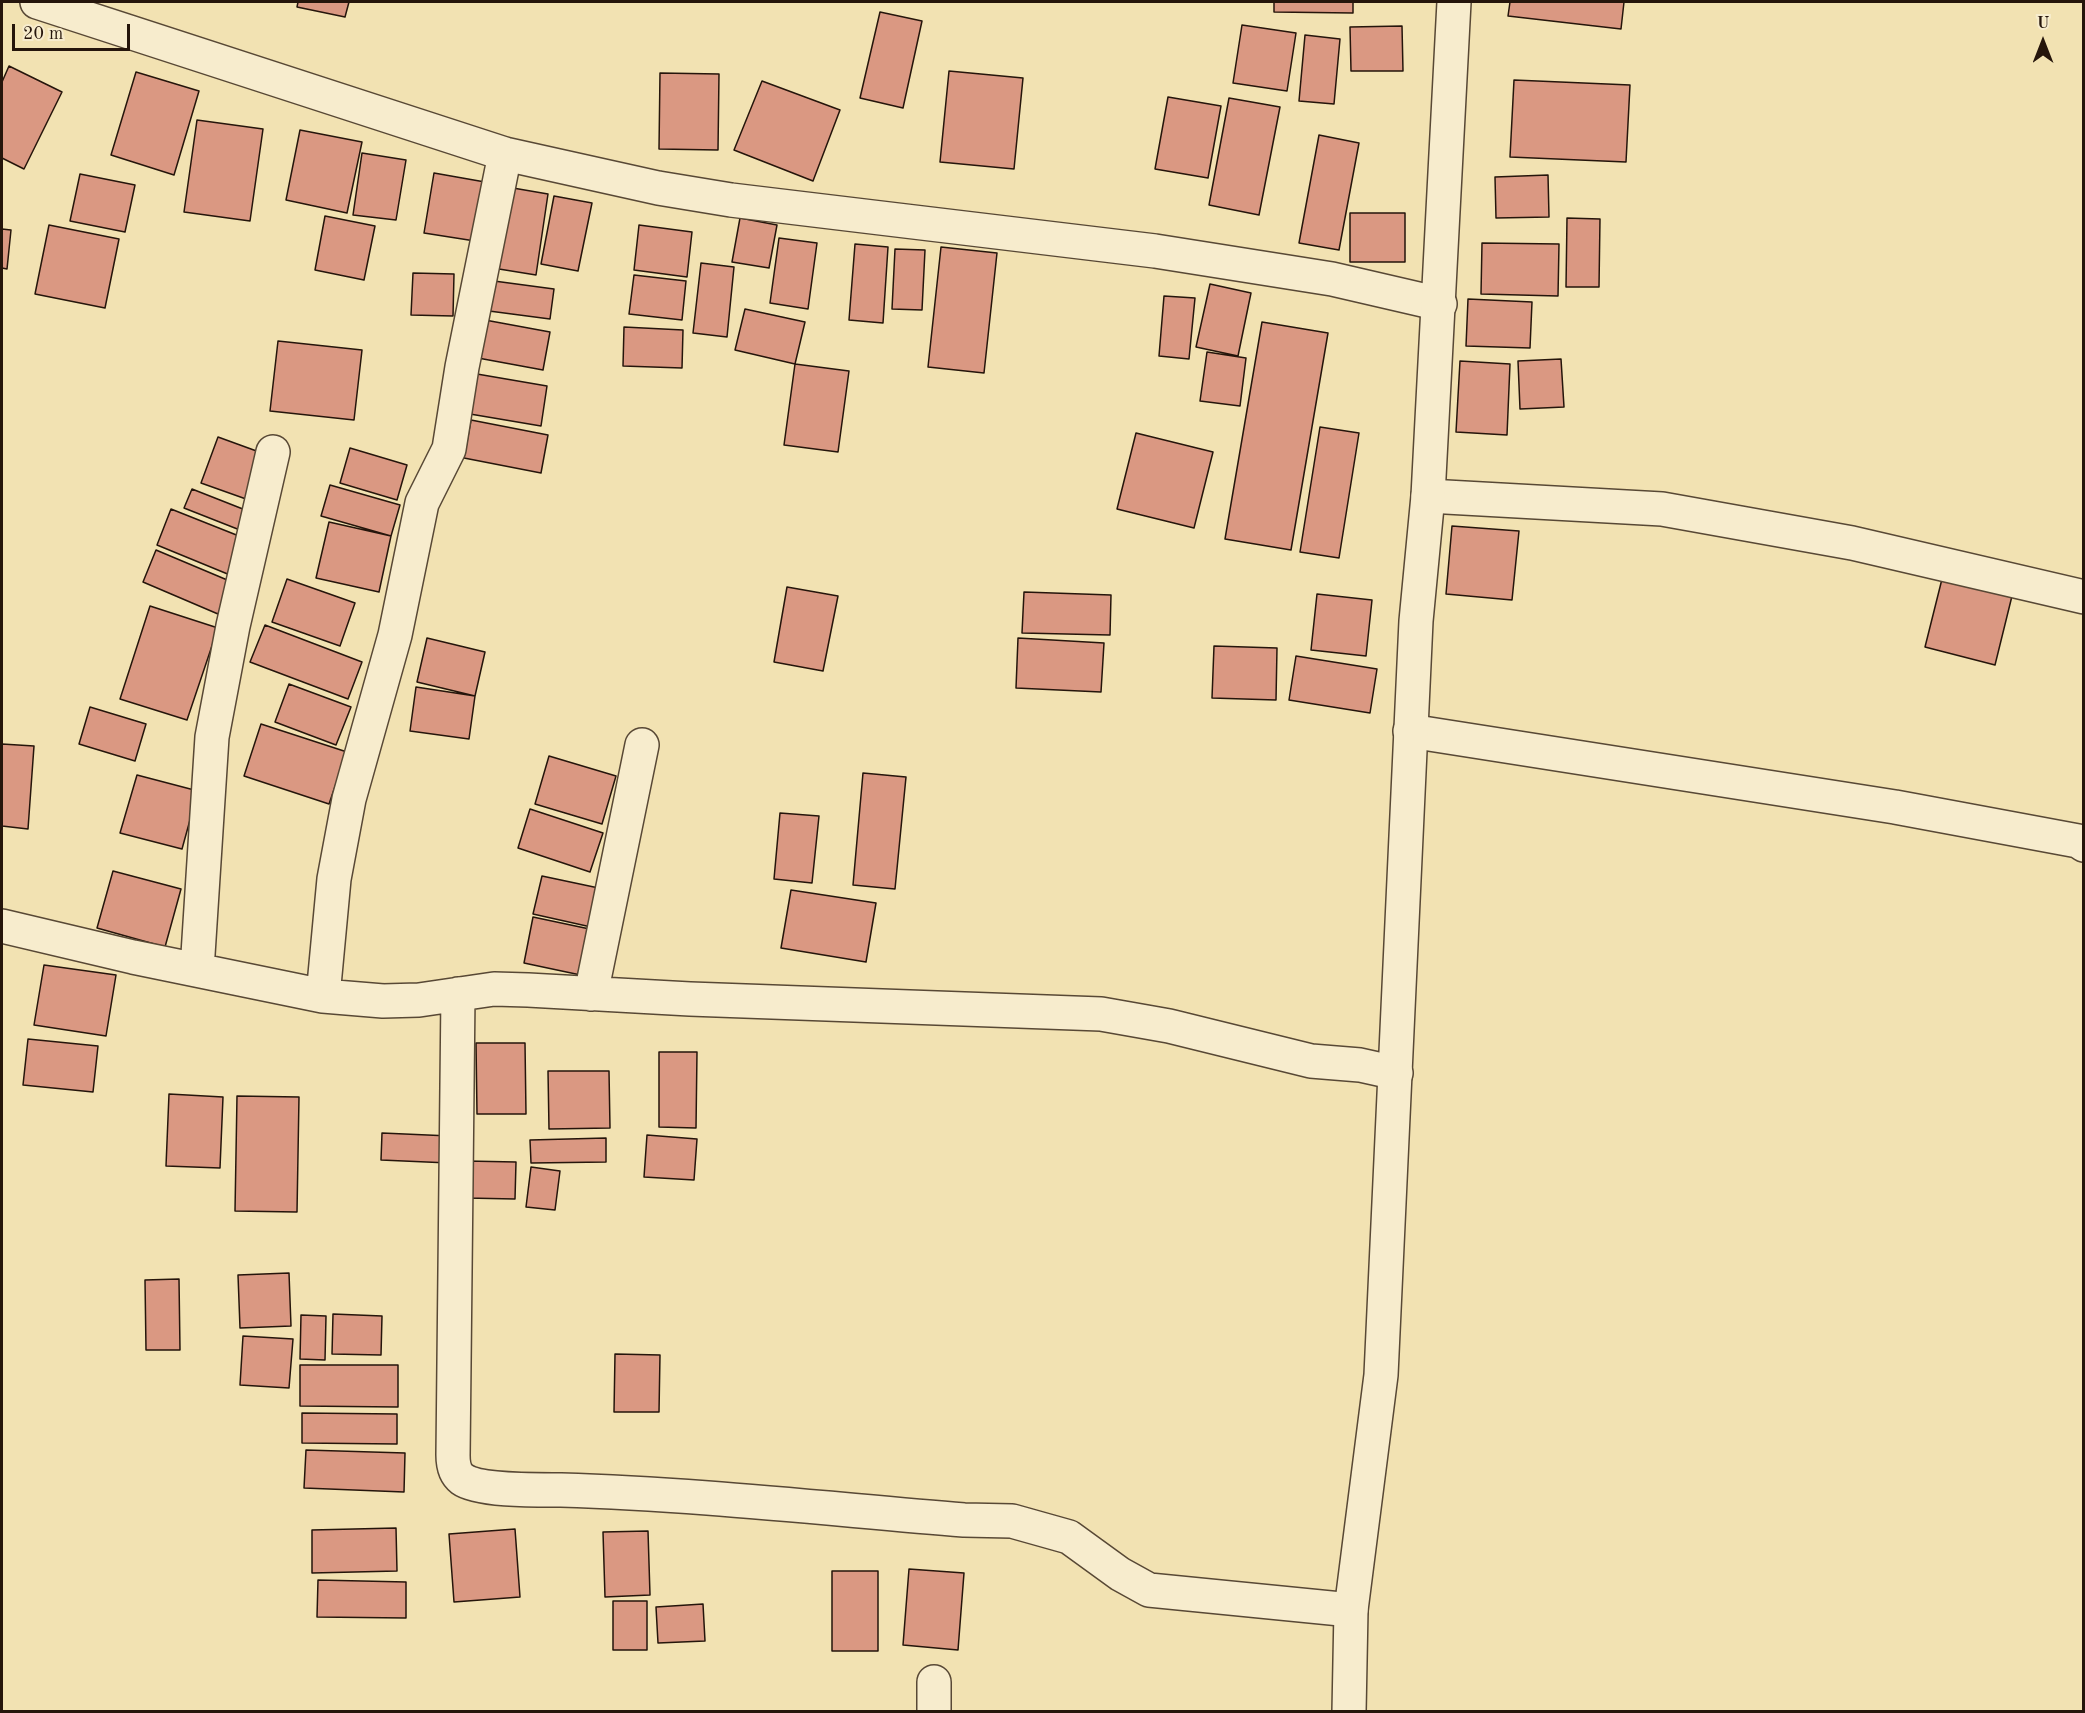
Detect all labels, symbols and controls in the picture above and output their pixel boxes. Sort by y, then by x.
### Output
scale bar [15,12,134,50]
north arrow [2013,12,2073,72]
text: U [2037,16,2049,32]
text: 20 m [23,25,63,43]

